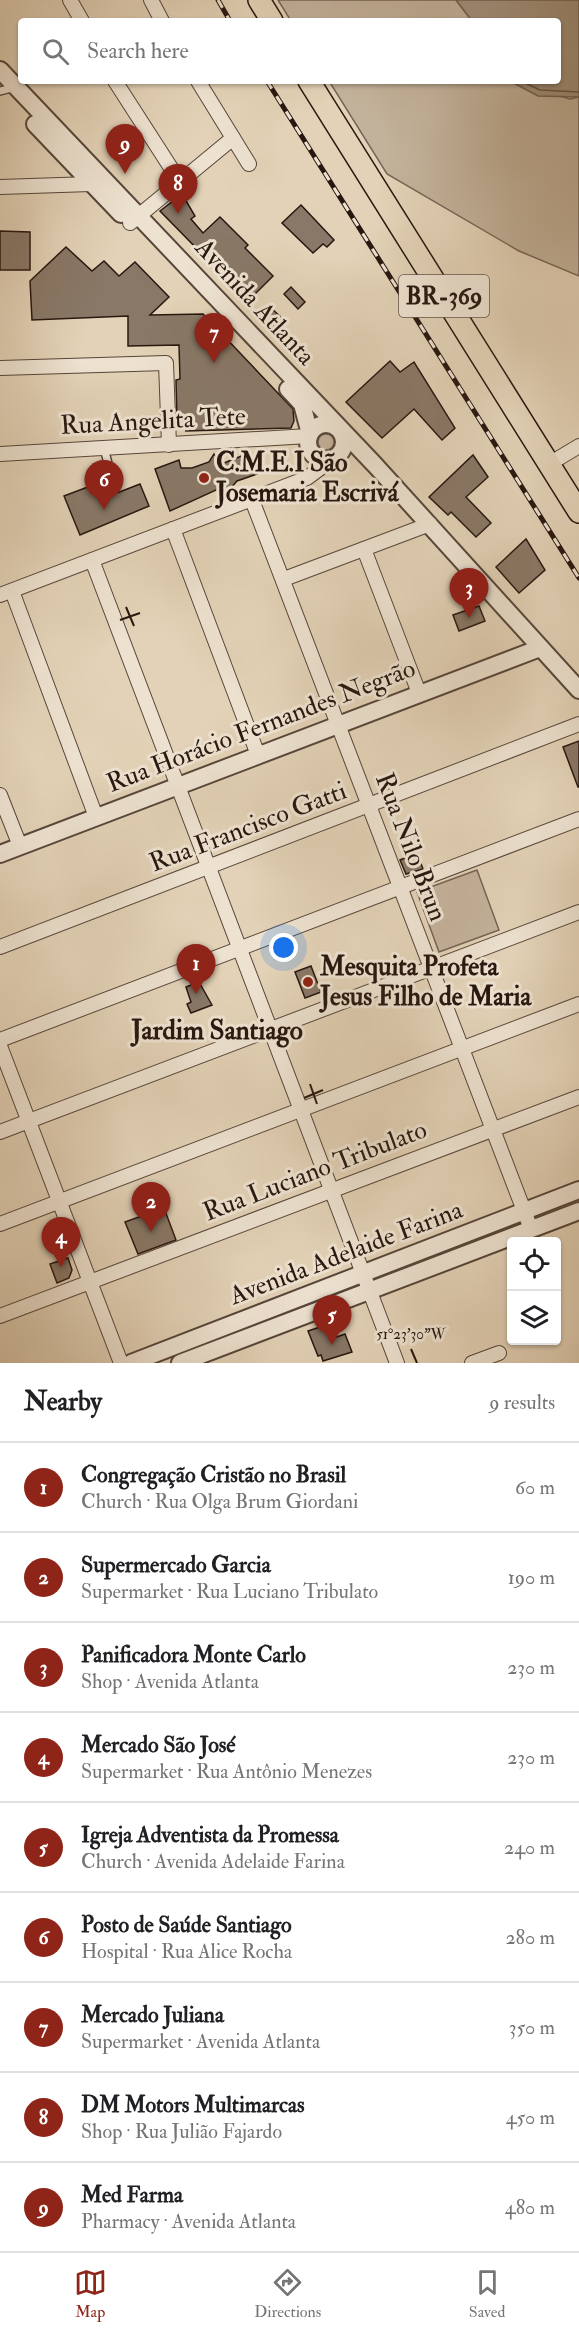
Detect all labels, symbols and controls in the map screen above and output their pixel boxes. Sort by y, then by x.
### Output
search box [18,18,561,84]
icon: search [39,35,72,68]
text: Search here [87,37,189,65]
pin: 9 [106,124,144,174]
pin: 8 [158,164,198,214]
street label: Avenida Atlanta [188,231,322,372]
road number: BR-369 [399,275,489,317]
pin: 7 [194,314,234,363]
street label: Rua Angelita Tete [59,400,247,442]
place label: C.M.E.I São Josemaria Escrivá [214,447,400,509]
pin: 6 [84,460,124,510]
marker: C.M.E.I São Josemaria Escrivá [197,471,211,485]
pin: 3 [450,568,488,618]
street label: Rua Horácio Fernandes Negrão [102,652,420,800]
street label: Rua Nilo Brun [368,768,454,926]
street label: Rua Francisco Gatti [145,775,351,879]
your location [269,933,298,962]
pin: 1 [176,944,216,994]
place label: Mesquita Profeta Jesus Filho de Maria [318,951,532,1013]
marker: Mesquita Profeta Jesus Filho de Maria [301,975,315,989]
district label: Jardim Santiago [129,1014,303,1048]
street label: Rua Luciano Tribulato [199,1114,431,1228]
pin: 2 [132,1182,170,1232]
street label: Avenida Adelaide Farina [224,1194,467,1313]
pin: 4 [42,1218,80,1267]
map controls [507,1237,561,1345]
button: locate [507,1237,561,1291]
button: layers [507,1291,561,1345]
pin: 5 [312,1296,352,1345]
text: 51°23'30"W [376,1325,447,1344]
text: Nearby [24,1386,102,1418]
text: 9 results [489,1390,555,1415]
text: Congregação Cristão no Brasil [81,1461,346,1489]
text: 1 [40,1475,47,1500]
text: 60 m [515,1475,555,1500]
text: Church · Rua Olga Brum Giordani [81,1489,358,1514]
text: Supermercado Garcia [81,1551,271,1579]
text: 2 [38,1565,49,1590]
text: 190 m [508,1565,555,1590]
text: Supermarket · Rua Luciano Tribulato [81,1579,378,1604]
text: Panificadora Monte Carlo [81,1641,306,1669]
text: 3 [40,1655,47,1680]
text: 230 m [507,1655,555,1680]
text: Shop · Avenida Atlanta [81,1669,259,1694]
text: Mercado São José [81,1731,236,1759]
text: 4 [38,1745,49,1770]
text: 230 m [507,1745,555,1770]
text: Supermarket · Rua Antônio Menezes [81,1759,372,1784]
text: Igreja Adventista da Promessa [81,1821,339,1849]
text: 5 [39,1835,48,1860]
text: 240 m [504,1835,555,1860]
text: Church · Avenida Adelaide Farina [81,1849,345,1874]
text: Posto de Saúde Santiago [81,1911,292,1939]
text: 6 [38,1925,49,1950]
text: 280 m [505,1925,555,1950]
text: Hospital · Rua Alice Rocha [81,1939,292,1964]
text: Mercado Juliana [81,2001,224,2029]
text: 7 [39,2015,48,2040]
text: 350 m [509,2015,555,2040]
text: Supermarket · Avenida Atlanta [81,2029,320,2054]
text: DM Motors Multimarcas [81,2091,305,2119]
text: 8 [39,2105,48,2130]
text: 450 m [506,2105,555,2130]
text: Shop · Rua Julião Fajardo [81,2119,282,2144]
text: Med Farma [81,2181,183,2209]
text: 9 [38,2195,49,2220]
text: 480 m [505,2195,555,2220]
text: Pharmacy · Avenida Atlanta [81,2209,296,2234]
tab: Map [74,2266,107,2322]
tab: Directions [254,2266,321,2322]
tab: Saved [469,2266,505,2322]

